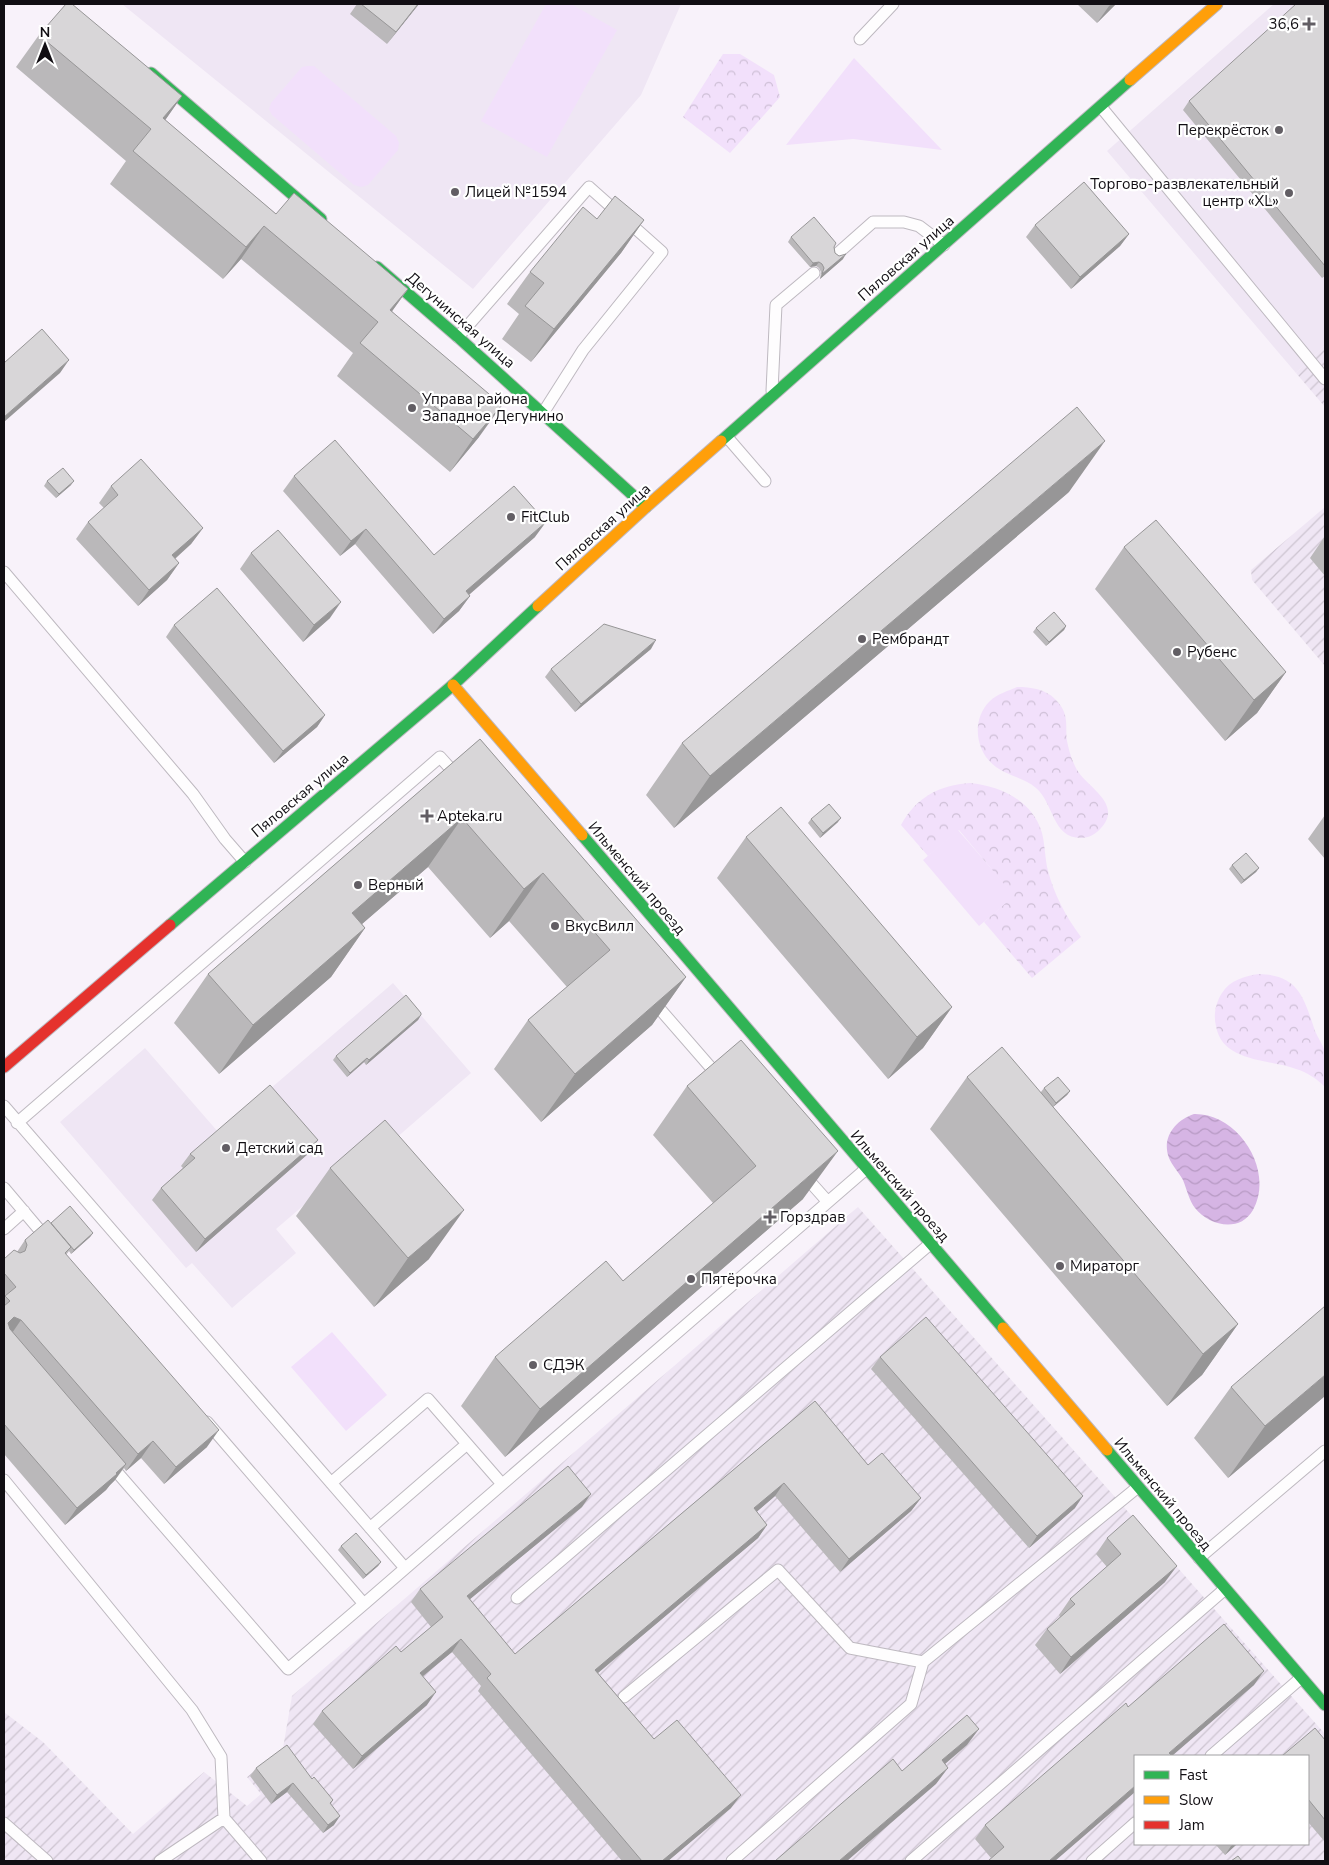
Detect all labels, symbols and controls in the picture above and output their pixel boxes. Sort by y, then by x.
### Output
place label: 36,6 [1269,14,1299,34]
marker: 36,6 [1303,18,1315,30]
north arrow [20,20,70,70]
text: N [40,23,50,42]
place label: Перекрёсток [1177,120,1269,140]
marker: Перекрёсток [1273,124,1285,136]
place label: Торгово-развлекательный центр «XL» [1090,174,1279,211]
place label: Лицей №1594 [465,182,567,202]
marker: Лицей №1594 [449,186,461,198]
marker: Торгово-развлекательный центр «XL» [1283,187,1295,199]
street label: Пяловская улица [854,211,958,305]
street label: Дегунинская улица [403,267,519,373]
place label: Управа района Западное Дегунино [421,389,564,426]
marker: Управа района Западное Дегунино [406,402,418,414]
street label: Пяловская улица [551,479,655,575]
place label: FitClub [521,507,570,527]
marker: FitClub [505,511,517,523]
place label: Рембрандт [872,629,949,649]
marker: Рембрандт [856,633,868,645]
place label: Рубенс [1187,642,1237,662]
marker: Рубенс [1171,646,1183,658]
street label: Пяловская улица [247,748,353,842]
place label: Apteka.ru [437,806,502,826]
marker: Apteka.ru [421,810,433,822]
street label: Ильменский проезд [584,817,690,939]
place label: Верный [368,875,424,895]
marker: Верный [352,879,364,891]
place label: ВкусВилл [565,916,634,936]
marker: ВкусВилл [549,920,561,932]
street label: Ильменский проезд [846,1126,954,1246]
place label: Детский сад [236,1138,323,1158]
marker: Детский сад [220,1142,232,1154]
place label: Горздрав [780,1207,845,1227]
marker: Горздрав [764,1211,776,1223]
place label: Мираторг [1070,1256,1140,1276]
marker: Мираторг [1054,1260,1066,1272]
place label: Пятёрочка [701,1269,777,1289]
marker: Пятёрочка [685,1273,697,1285]
place label: СДЭК [543,1355,585,1375]
marker: СДЭК [527,1359,539,1371]
street label: Ильменский проезд [1110,1433,1216,1555]
legend [1134,1755,1309,1845]
text: Fast [1179,1765,1208,1785]
text: Slow [1179,1790,1214,1810]
text: Jam [1178,1815,1205,1835]

